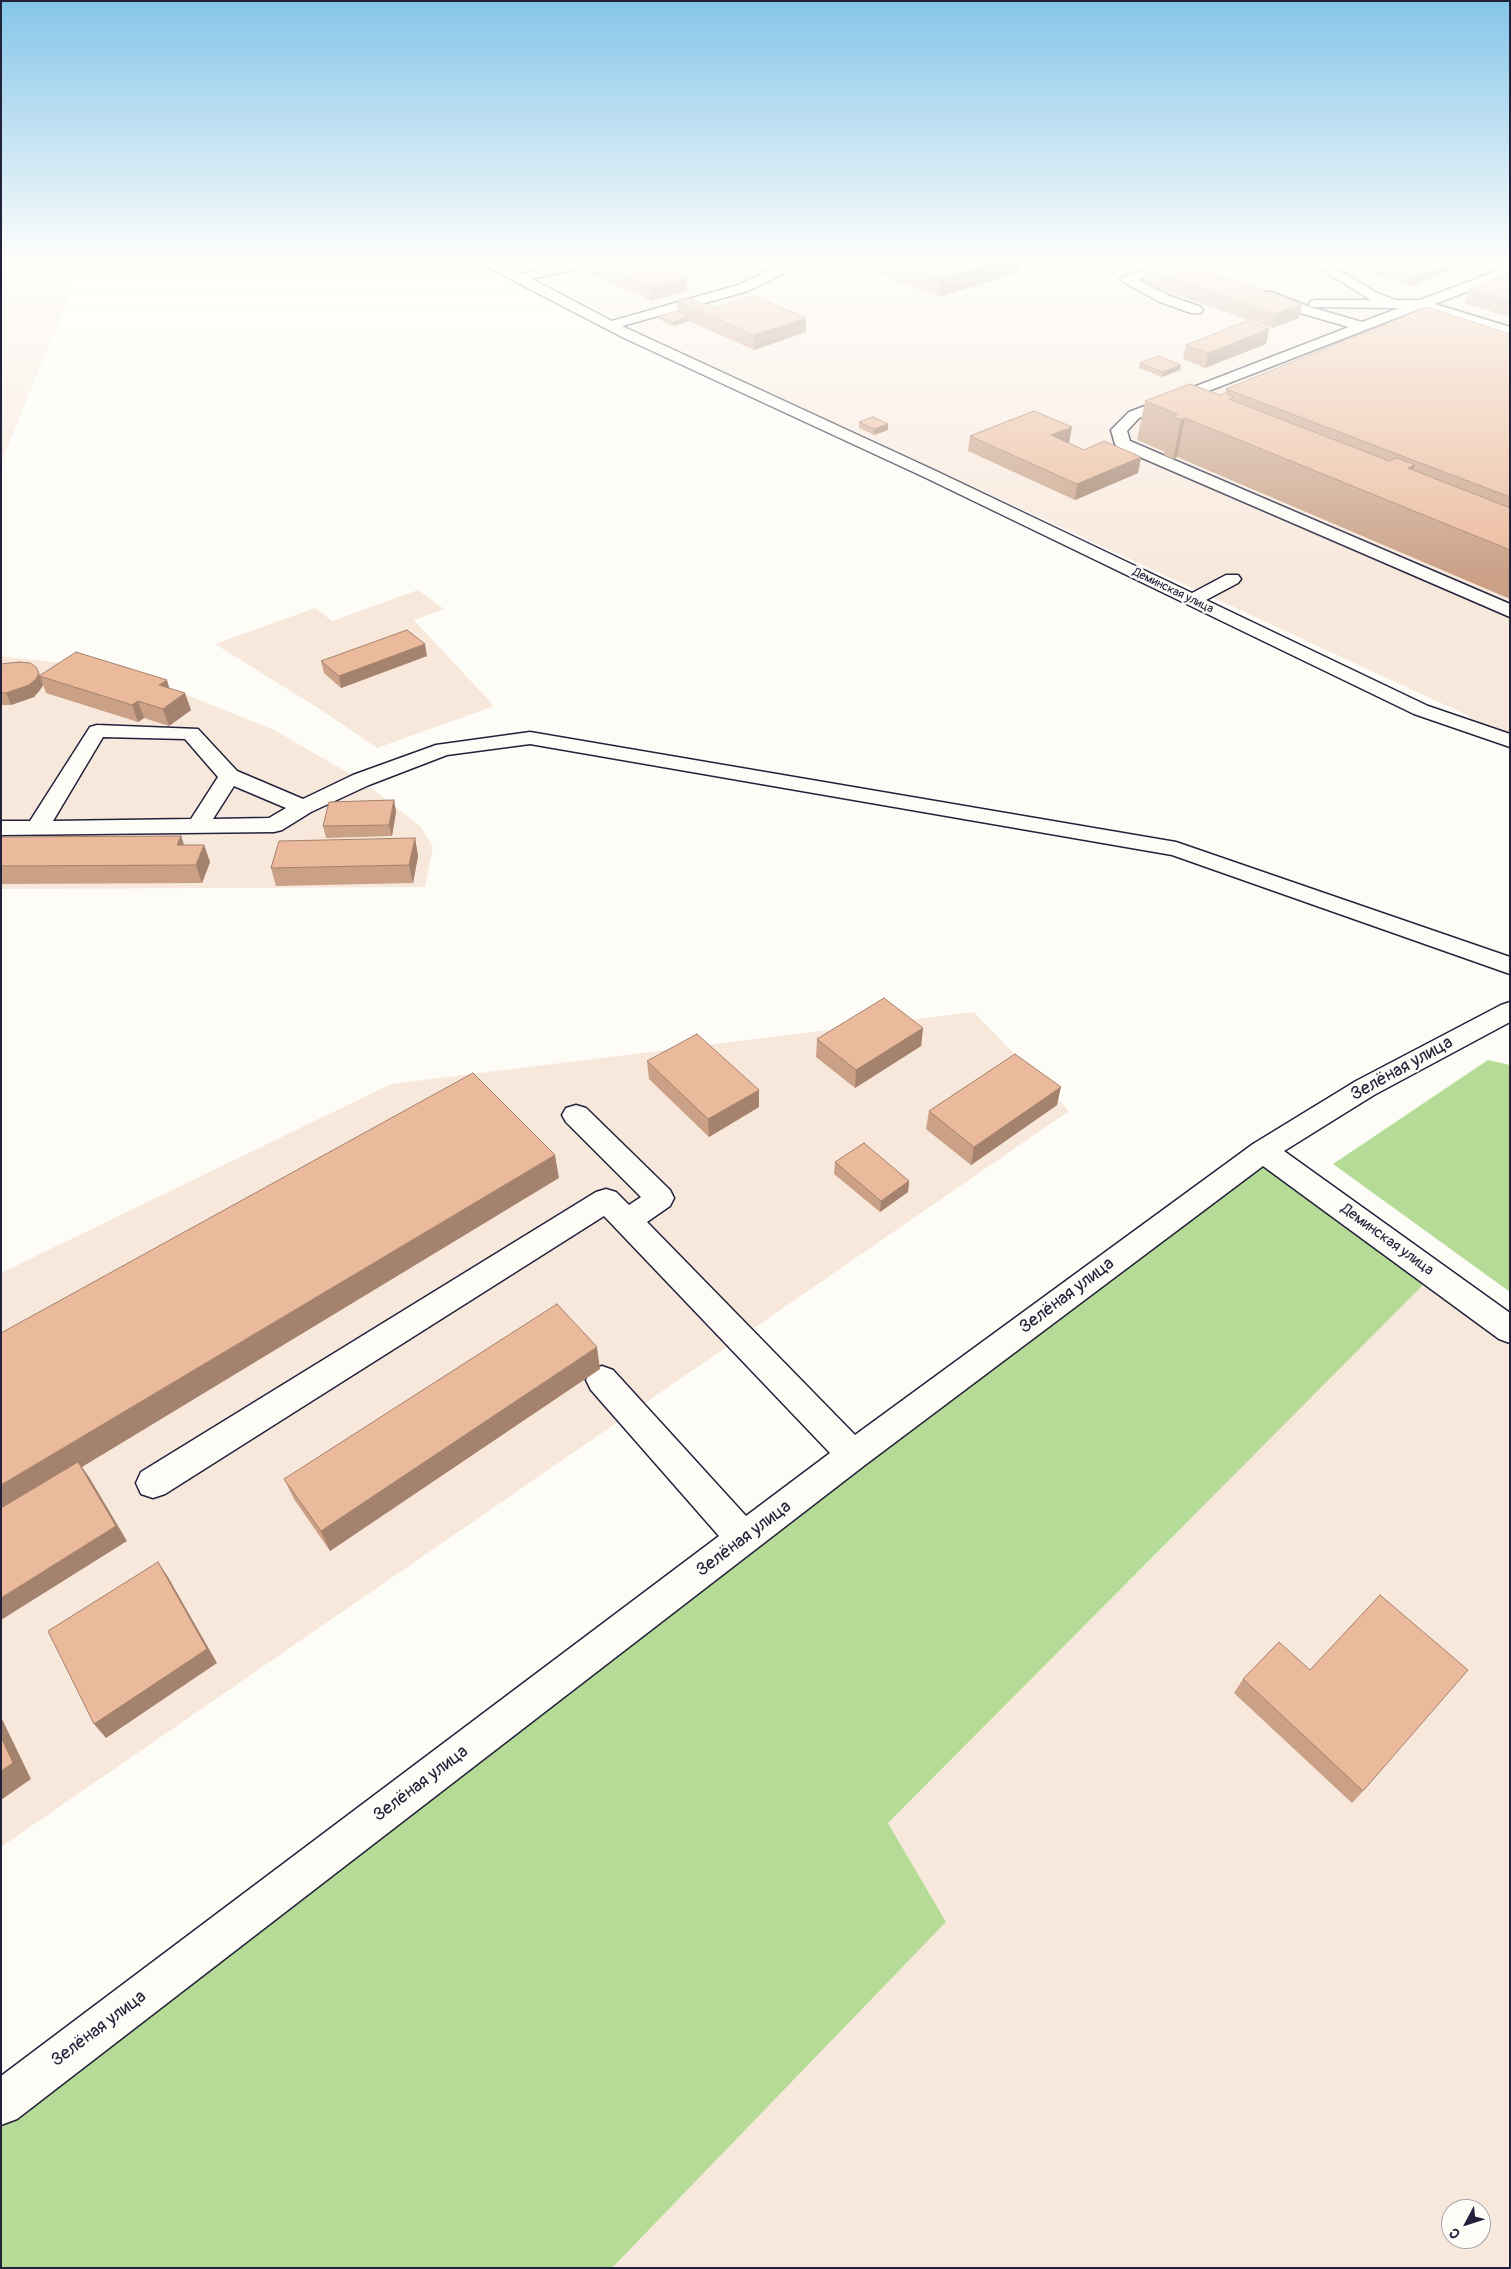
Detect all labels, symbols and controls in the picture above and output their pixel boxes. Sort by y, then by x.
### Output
street label: Деминская улица [1130,565,1216,617]
street label: Зелёная улица [1347,1032,1457,1106]
street label: Деминская улица [1337,1200,1437,1280]
street label: Зелёная улица [1015,1253,1119,1339]
street label: Зелёная улица [692,1496,796,1582]
street label: Зелёная улица [369,1741,473,1827]
street label: Зелёная улица [47,1986,151,2072]
north arrow [1441,2199,1491,2249]
text: С [1446,2225,1464,2242]

